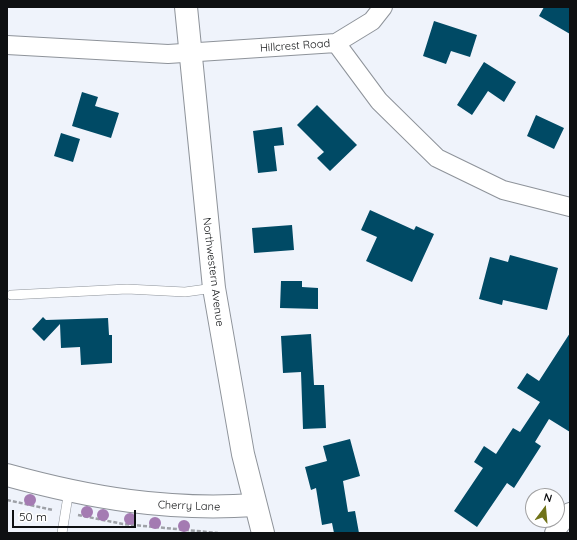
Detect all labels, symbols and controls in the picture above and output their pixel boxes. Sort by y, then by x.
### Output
street label: Hillcrest Road [259,37,331,55]
street label: Northwestern Avenue [200,217,226,327]
north arrow [525,488,565,528]
text: N [542,490,554,505]
street label: Cherry Lane [158,498,220,514]
scale bar [14,502,138,528]
text: 50 m [19,509,47,524]

